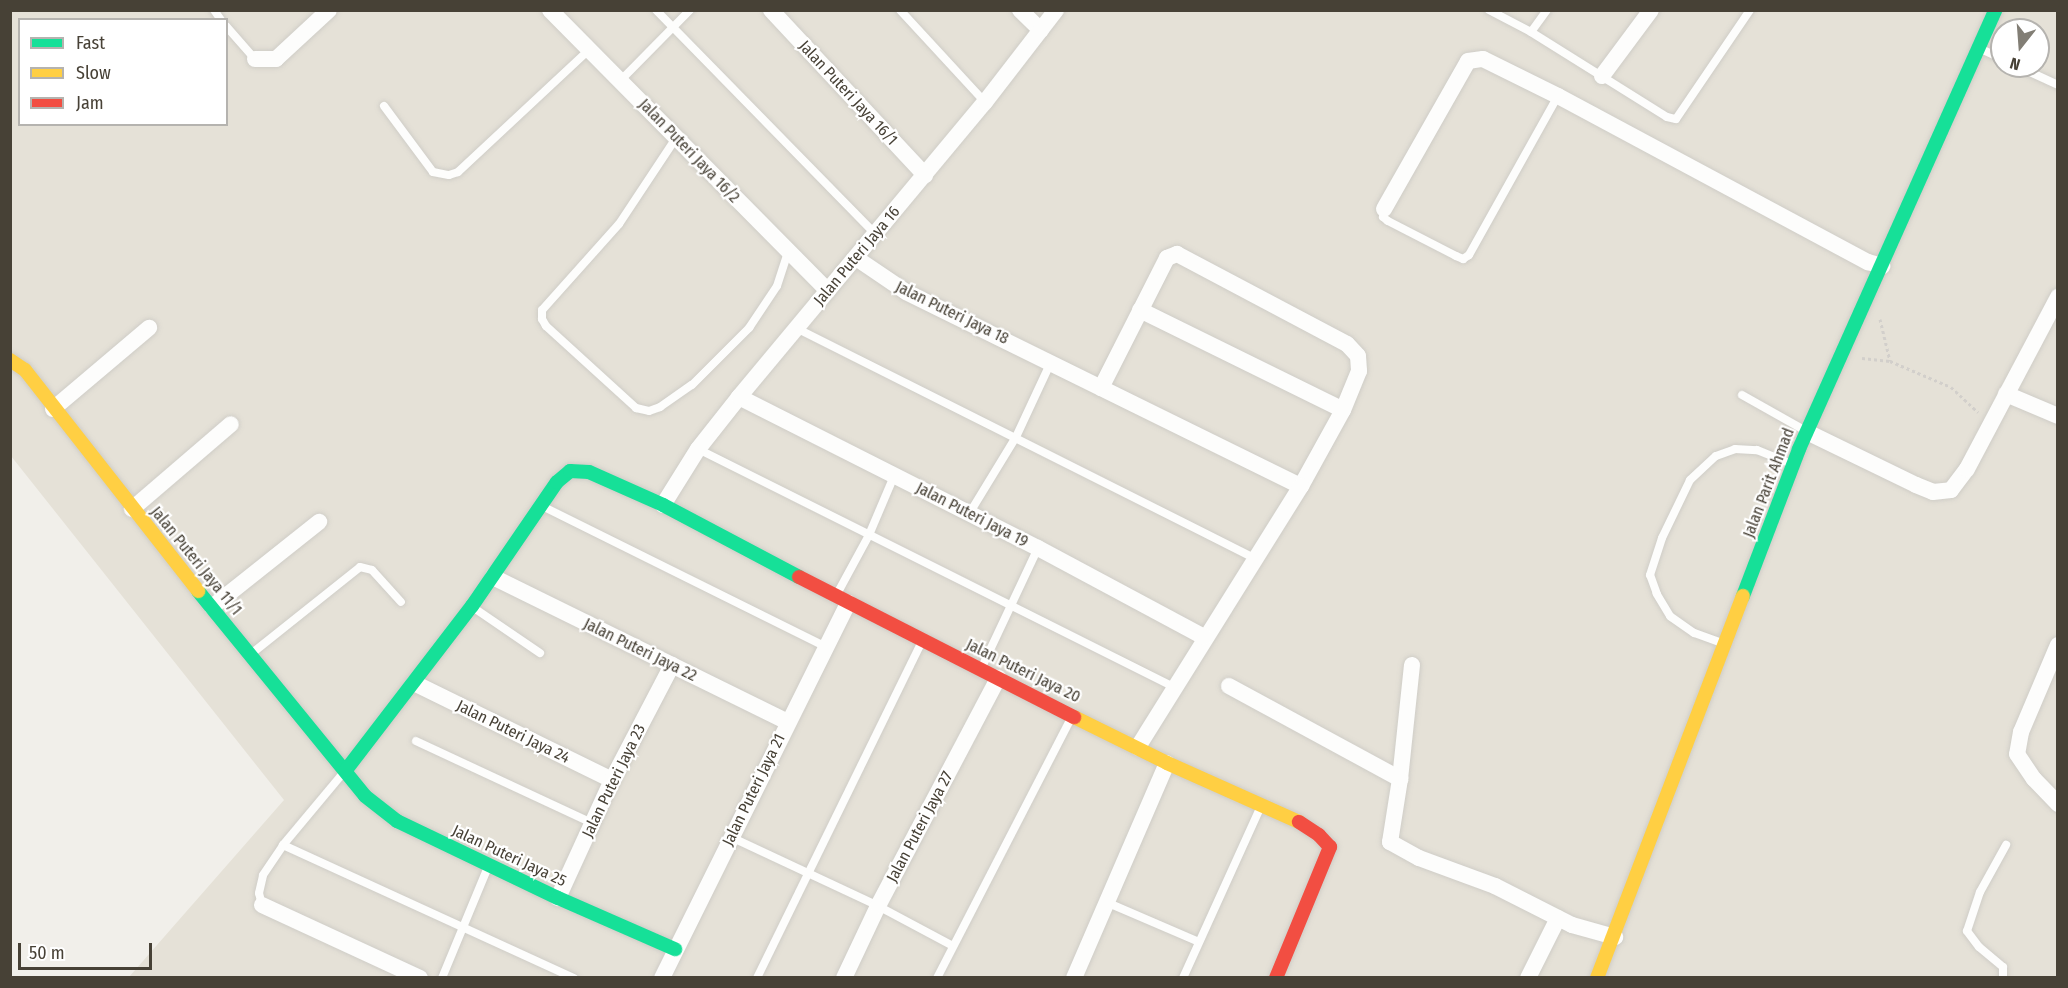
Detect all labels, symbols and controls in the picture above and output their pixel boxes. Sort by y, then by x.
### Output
legend [18,18,228,126]
north arrow [1990,18,2050,78]
text: Fast [76,32,105,54]
street label: Jalan Puteri Jaya 16/1 [795,37,901,149]
text: N [2008,53,2023,74]
text: Slow [76,62,111,84]
text: Jam [76,92,104,114]
street label: Jalan Puteri Jaya 16/2 [634,95,744,207]
street label: Jalan Puteri Jaya 16 [810,203,904,309]
street label: Jalan Puteri Jaya 18 [892,277,1012,349]
street label: Jalan Parit Ahmad [1739,426,1799,540]
street label: Jalan Puteri Jaya 19 [913,478,1031,552]
street label: Jalan Puteri Jaya 11/1 [146,503,246,619]
street label: Jalan Puteri Jaya 22 [580,614,700,686]
street label: Jalan Puteri Jaya 20 [963,635,1083,707]
street label: Jalan Puteri Jaya 24 [453,696,573,768]
street label: Jalan Puteri Jaya 23 [578,721,650,841]
street label: Jalan Puteri Jaya 21 [719,731,789,849]
street label: Jalan Puteri Jaya 27 [883,768,957,886]
street label: Jalan Puteri Jaya 25 [449,821,569,891]
scale bar [21,931,154,969]
text: 50 m [29,942,65,964]

